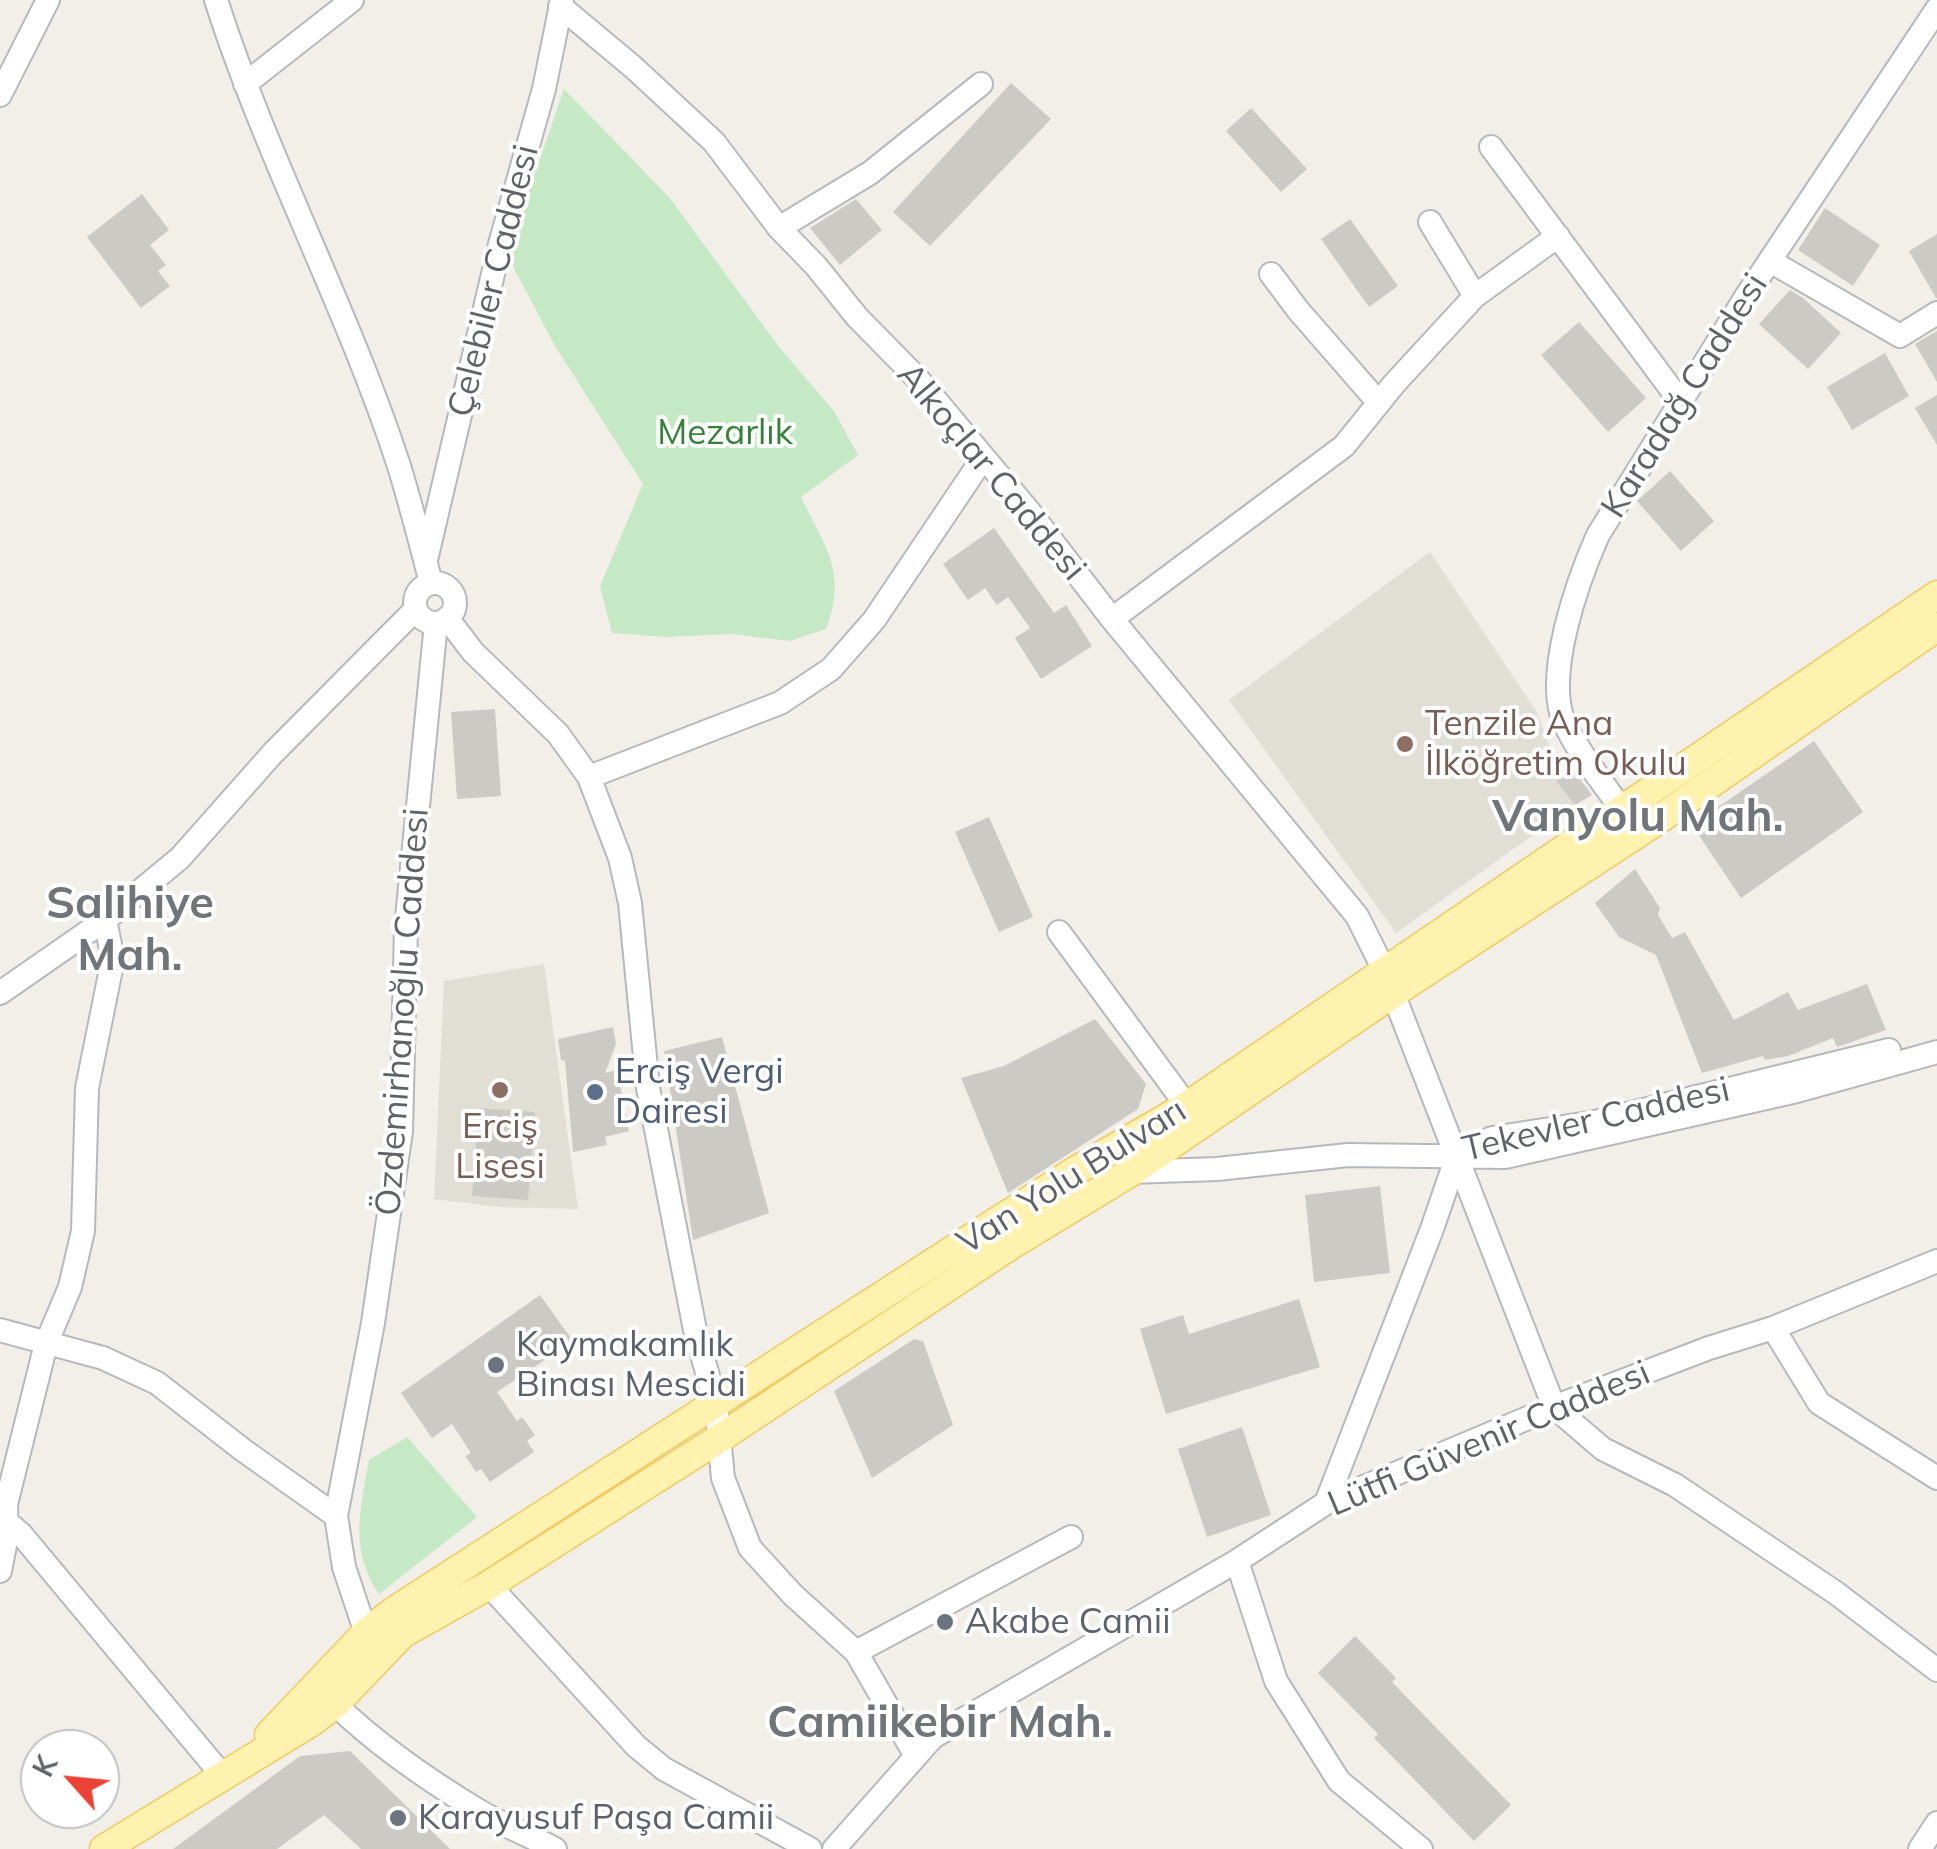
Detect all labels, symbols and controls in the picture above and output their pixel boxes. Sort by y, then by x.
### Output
street label: Çelebiler Caddesi [440,141,548,421]
street label: Karadağ Caddesi [1593,266,1777,526]
street label: Alkoçlar Caddesi [888,355,1094,589]
park label: Mezarlık [657,412,793,454]
place label: Tenzile Ana İlköğretim Okulu [1425,703,1687,785]
marker: Tenzile Ana İlköğretim Okulu [1394,733,1416,755]
district label: Vanyolu Mah. [1492,790,1784,844]
street label: Özdemirhanoğlu Caddesi [368,807,438,1217]
district label: Salihiye Mah. [46,877,214,983]
place label: Erciş Vergi Dairesi [615,1051,784,1133]
street label: Tekevler Caddesi [1458,1069,1734,1171]
marker: Erciş Lisesi [489,1079,511,1101]
marker: Erciş Vergi Dairesi [584,1081,606,1103]
street label: Van Yolu Bulvarı [950,1090,1194,1264]
place label: Erciş Lisesi [455,1106,545,1188]
place label: Kaymakamlık Binası Mescidi [516,1324,746,1406]
street label: Lütfi Güvenir Caddesi [1322,1352,1656,1526]
marker: Kaymakamlık Binası Mescidi [485,1354,507,1376]
place label: Akabe Camii [965,1601,1171,1643]
marker: Akabe Camii [934,1611,956,1633]
district label: Camiikebir Mah. [767,1696,1113,1750]
north arrow [20,1729,120,1829]
text: K [25,1750,64,1782]
place label: Karayusuf Paşa Camii [418,1797,774,1839]
marker: Karayusuf Paşa Camii [387,1807,409,1829]

